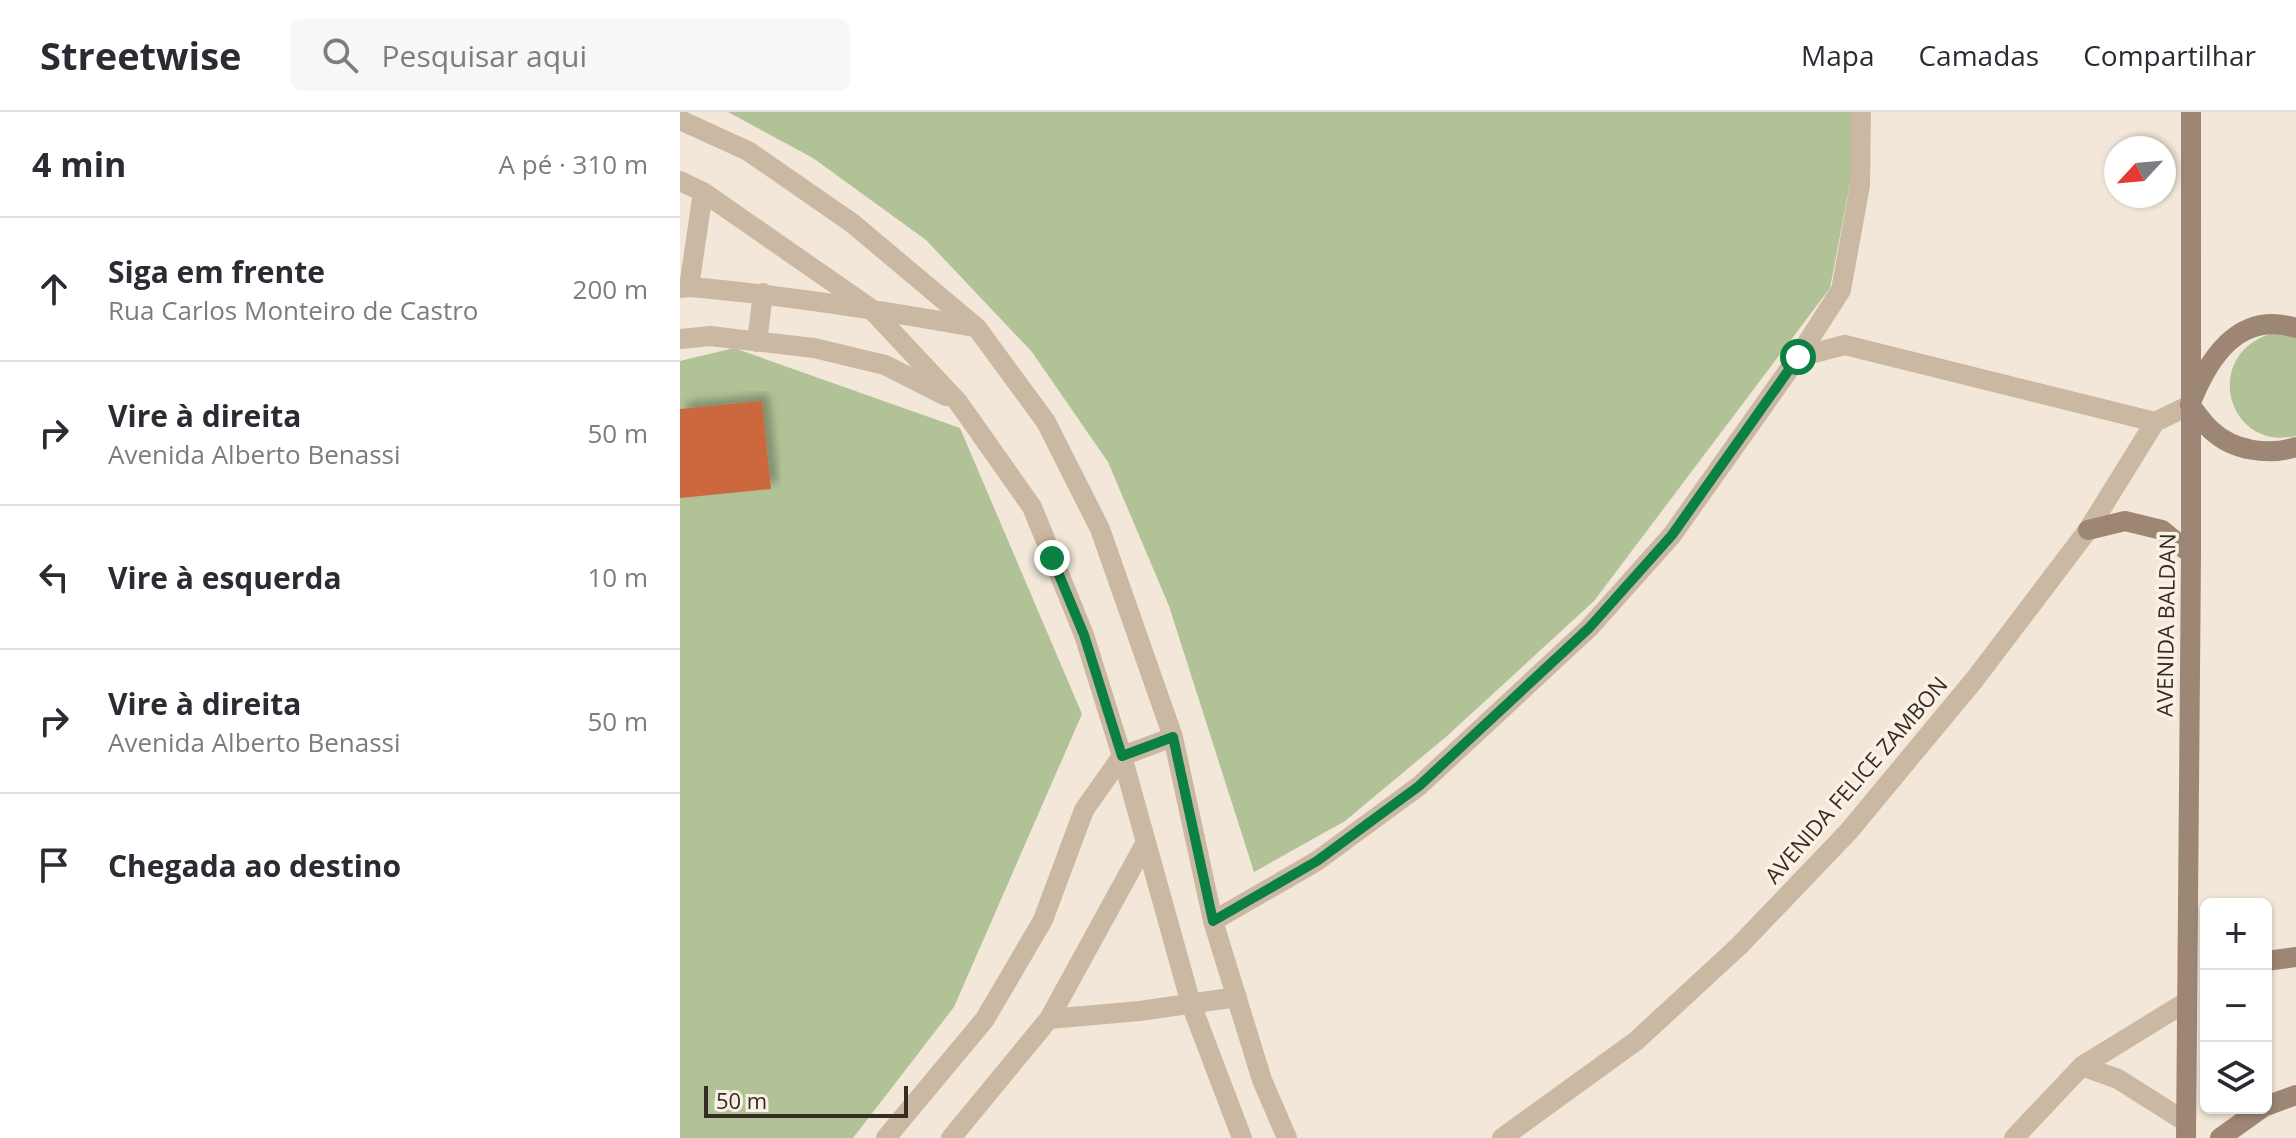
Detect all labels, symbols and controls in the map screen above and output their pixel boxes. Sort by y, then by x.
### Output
search box [290,19,850,91]
text: Streetwise [40,29,242,81]
icon: search [318,33,362,77]
text: Pesquisar aqui [382,35,587,76]
text: Mapa [1801,36,1874,74]
text: Camadas [1918,36,2039,74]
text: Compartilhar [2083,36,2256,74]
north arrow [2104,136,2176,208]
text: 4 min [32,141,126,187]
text: A pé · 310 m [499,146,648,182]
text: Siga em frente [108,251,325,292]
icon: ahead [32,267,76,311]
text: 200 m [573,271,648,307]
text: Rua Carlos Monteiro de Castro [108,292,478,328]
route start [1780,339,1816,375]
text: Vire à direita [108,395,302,436]
icon: right [32,411,76,455]
text: 50 m [587,415,648,451]
text: Avenida Alberto Benassi [108,436,401,472]
street label: AVENIDA BALDAN [2148,533,2182,717]
route end [1034,540,1070,576]
icon: left [32,555,76,599]
text: Vire à esquerda [108,557,342,598]
text: 10 m [587,559,648,595]
street label: AVENIDA FELICE ZAMBON [1757,670,1953,889]
text: Vire à direita [108,683,302,724]
icon: right [32,699,76,743]
text: 50 m [587,703,648,739]
text: Avenida Alberto Benassi [108,724,401,760]
icon: arrive [32,843,76,887]
text: Chegada ao destino [108,845,401,886]
map controls [2200,898,2272,1114]
button: + [2200,898,2272,970]
button: − [2200,970,2272,1042]
button: layers [2200,1042,2272,1114]
scale bar [704,1082,908,1118]
text: 50 m [716,1085,767,1115]

